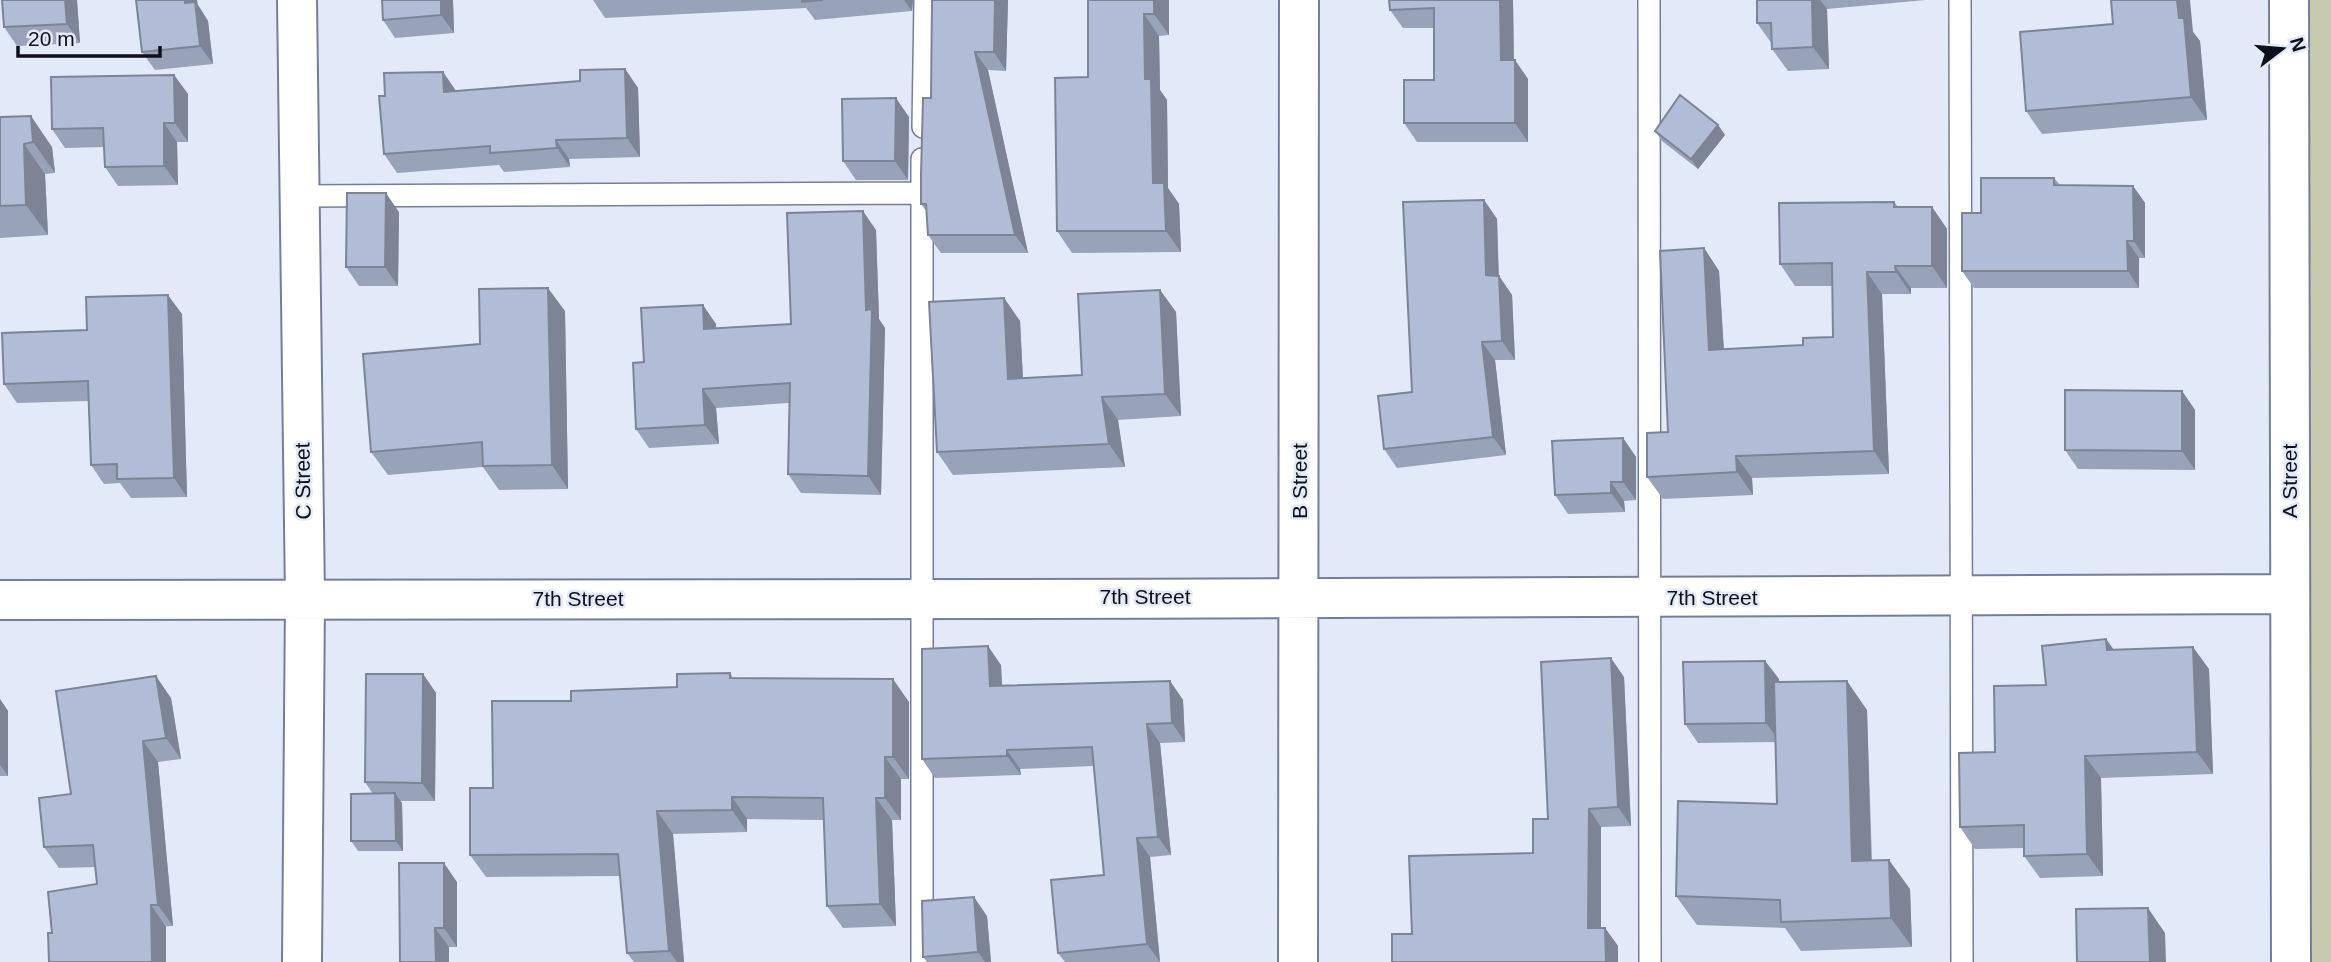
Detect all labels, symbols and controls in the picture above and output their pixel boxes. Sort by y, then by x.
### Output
scale bar [18,14,159,58]
north arrow [2247,14,2317,84]
text: 20 m [28,27,75,50]
text: N [2286,35,2310,54]
street label: C Street [290,442,315,520]
street label: B Street [1288,443,1311,519]
street label: A Street [2278,443,2301,518]
street label: 7th Street [1099,585,1191,608]
street label: 7th Street [1666,586,1758,609]
street label: 7th Street [532,587,624,610]

